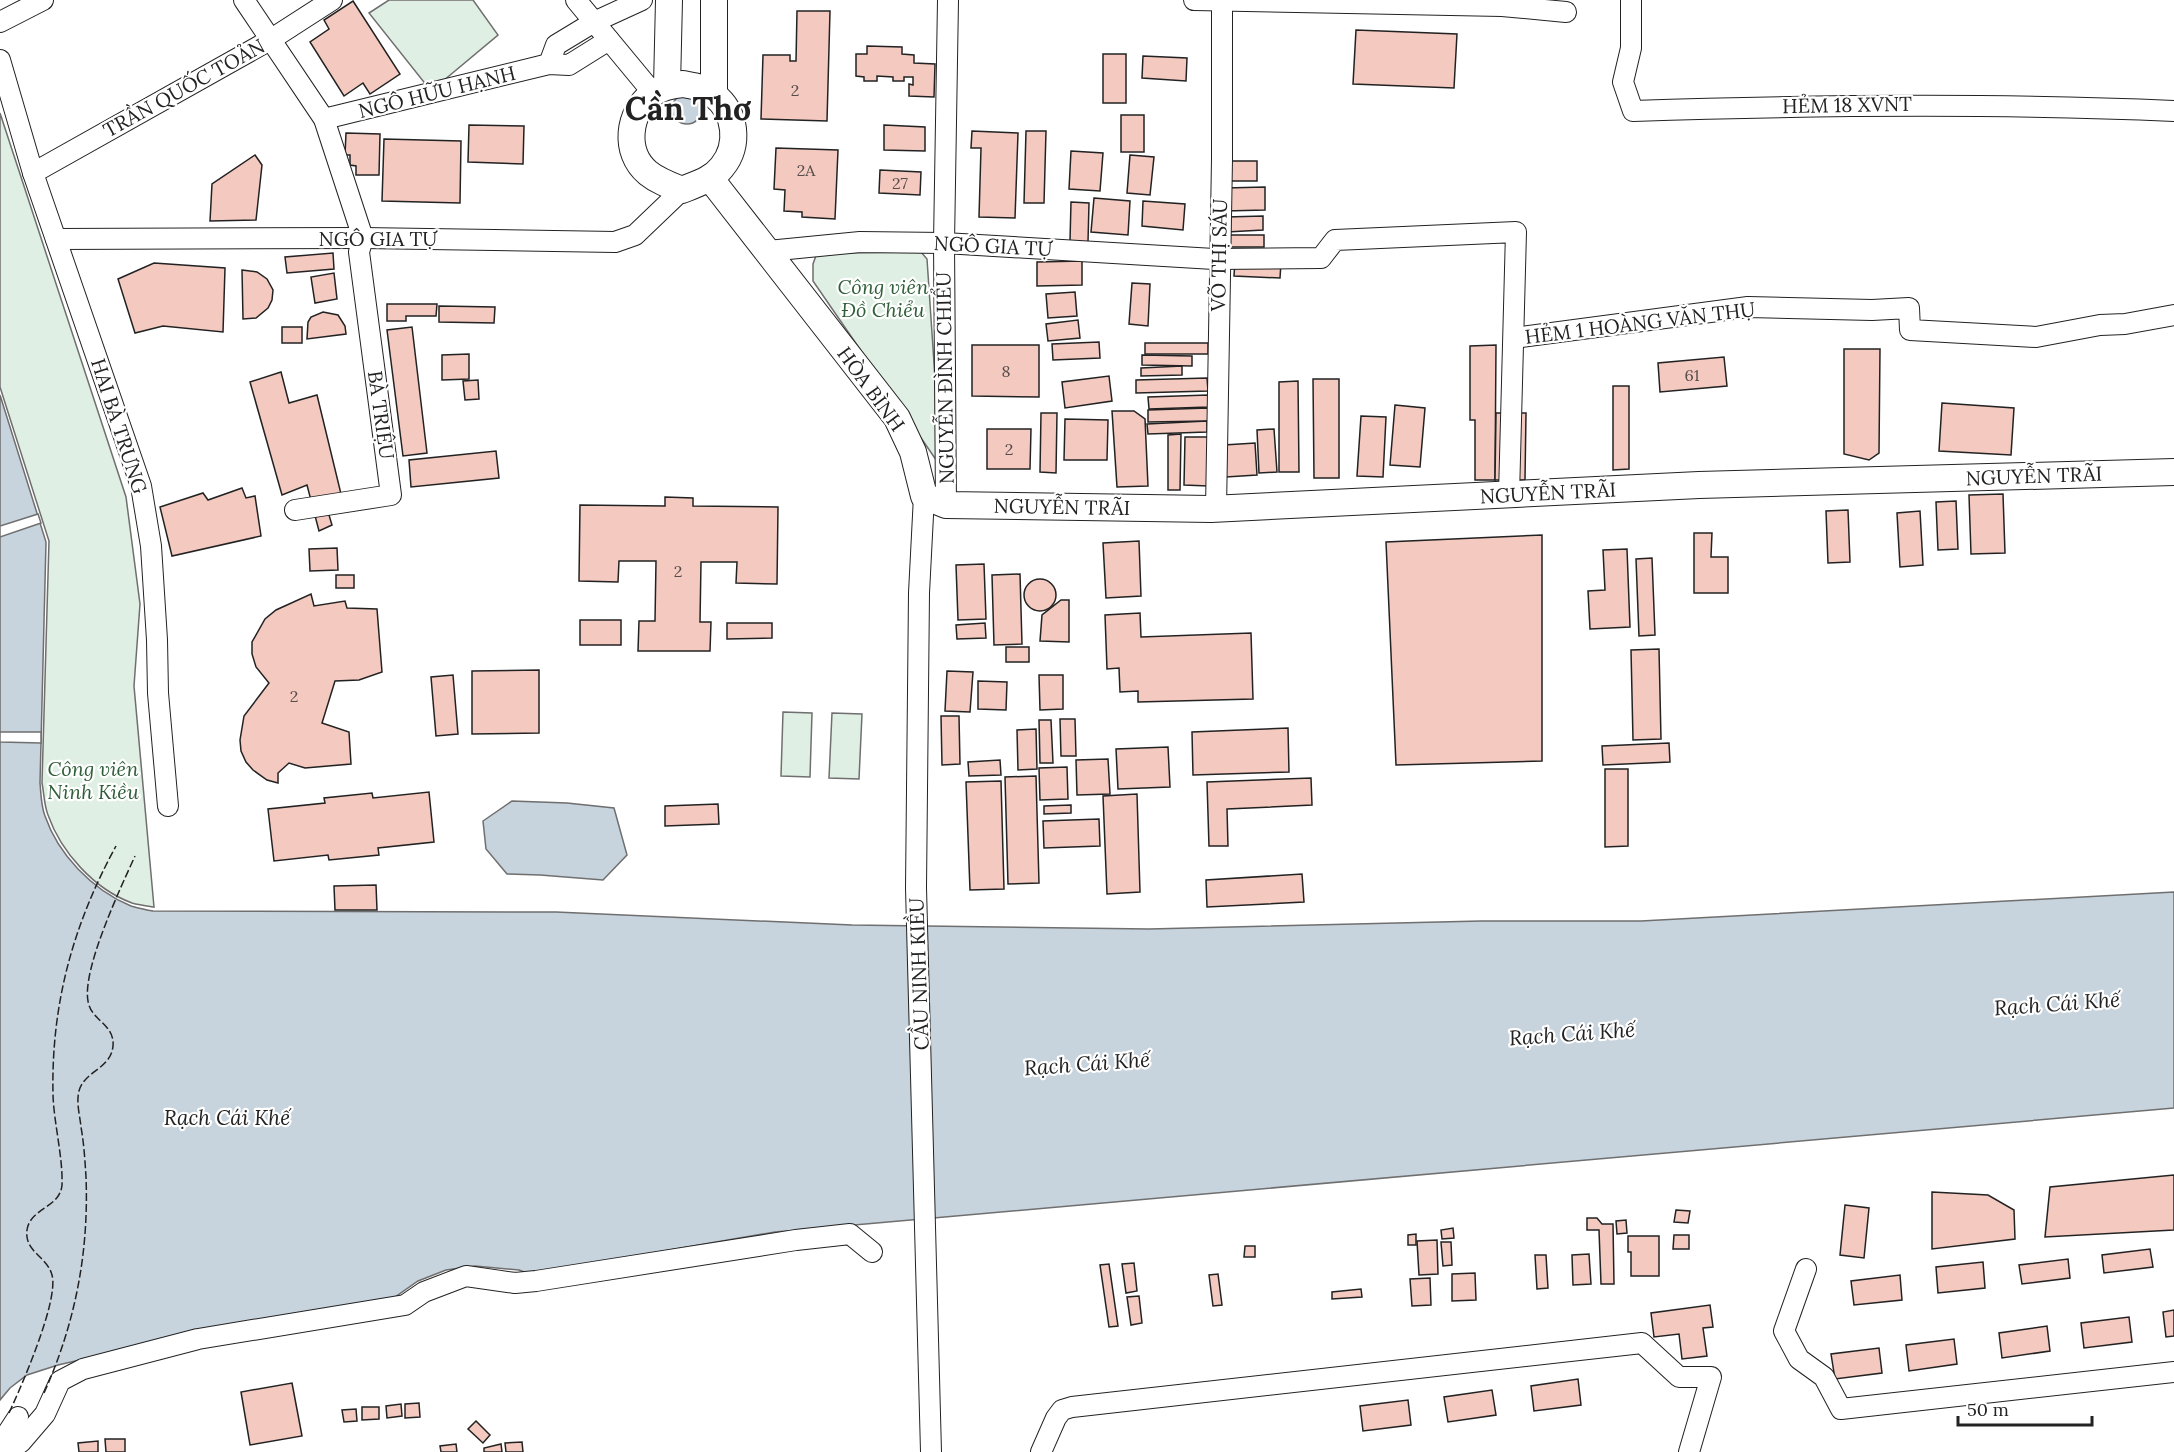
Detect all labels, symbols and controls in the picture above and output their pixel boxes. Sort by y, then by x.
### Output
street label: TRẦN QUỐC TOẢN [98,32,269,142]
street label: NGÔ HỮU HẠNH [356,60,518,123]
house number: 2 [791,80,799,100]
district label: Cần Thơ [625,88,752,129]
street label: HẺM 18 XVNT [1782,91,1912,118]
house number: 2A [797,160,816,180]
house number: 27 [892,173,909,193]
street label: VÕ THỊ SÁU [1205,198,1232,313]
street label: NGÔ GIA TỰ [319,226,438,251]
street label: NGÔ GIA TỰ [933,230,1054,261]
street label: NGUYỄN ĐÌNH CHIỂU [930,272,959,484]
park label: Công viên Đồ Chiểu [838,274,929,322]
street label: HẺM 1 HOÀNG VĂN THỤ [1523,296,1757,349]
street label: HÒA BÌNH [832,341,911,436]
street label: HAI BÀ TRƯNG [86,355,153,497]
house number: 8 [1002,361,1011,381]
house number: 61 [1684,365,1700,385]
street label: BÀ TRIỆU [363,369,400,461]
house number: 2 [1005,439,1013,459]
street label: NGUYỄN TRÃI [1965,461,2103,490]
street label: NGUYỄN TRÃI [1479,476,1617,509]
street label: NGUYỄN TRÃI [994,493,1131,520]
house number: 2 [674,561,682,581]
house number: 2 [290,686,298,706]
park label: Công viên Ninh Kiều [47,756,139,804]
street label: CẦU NINH KIỀU [902,897,934,1051]
water label: Rạch Cái Khế [1993,985,2123,1021]
water label: Rạch Cái Khế [1508,1015,1638,1051]
water label: Rạch Cái Khế [1023,1045,1153,1081]
water label: Rạch Cái Khế [164,1104,292,1131]
scale bar [1958,1389,2092,1427]
text: 50 m [1967,1398,2009,1421]

